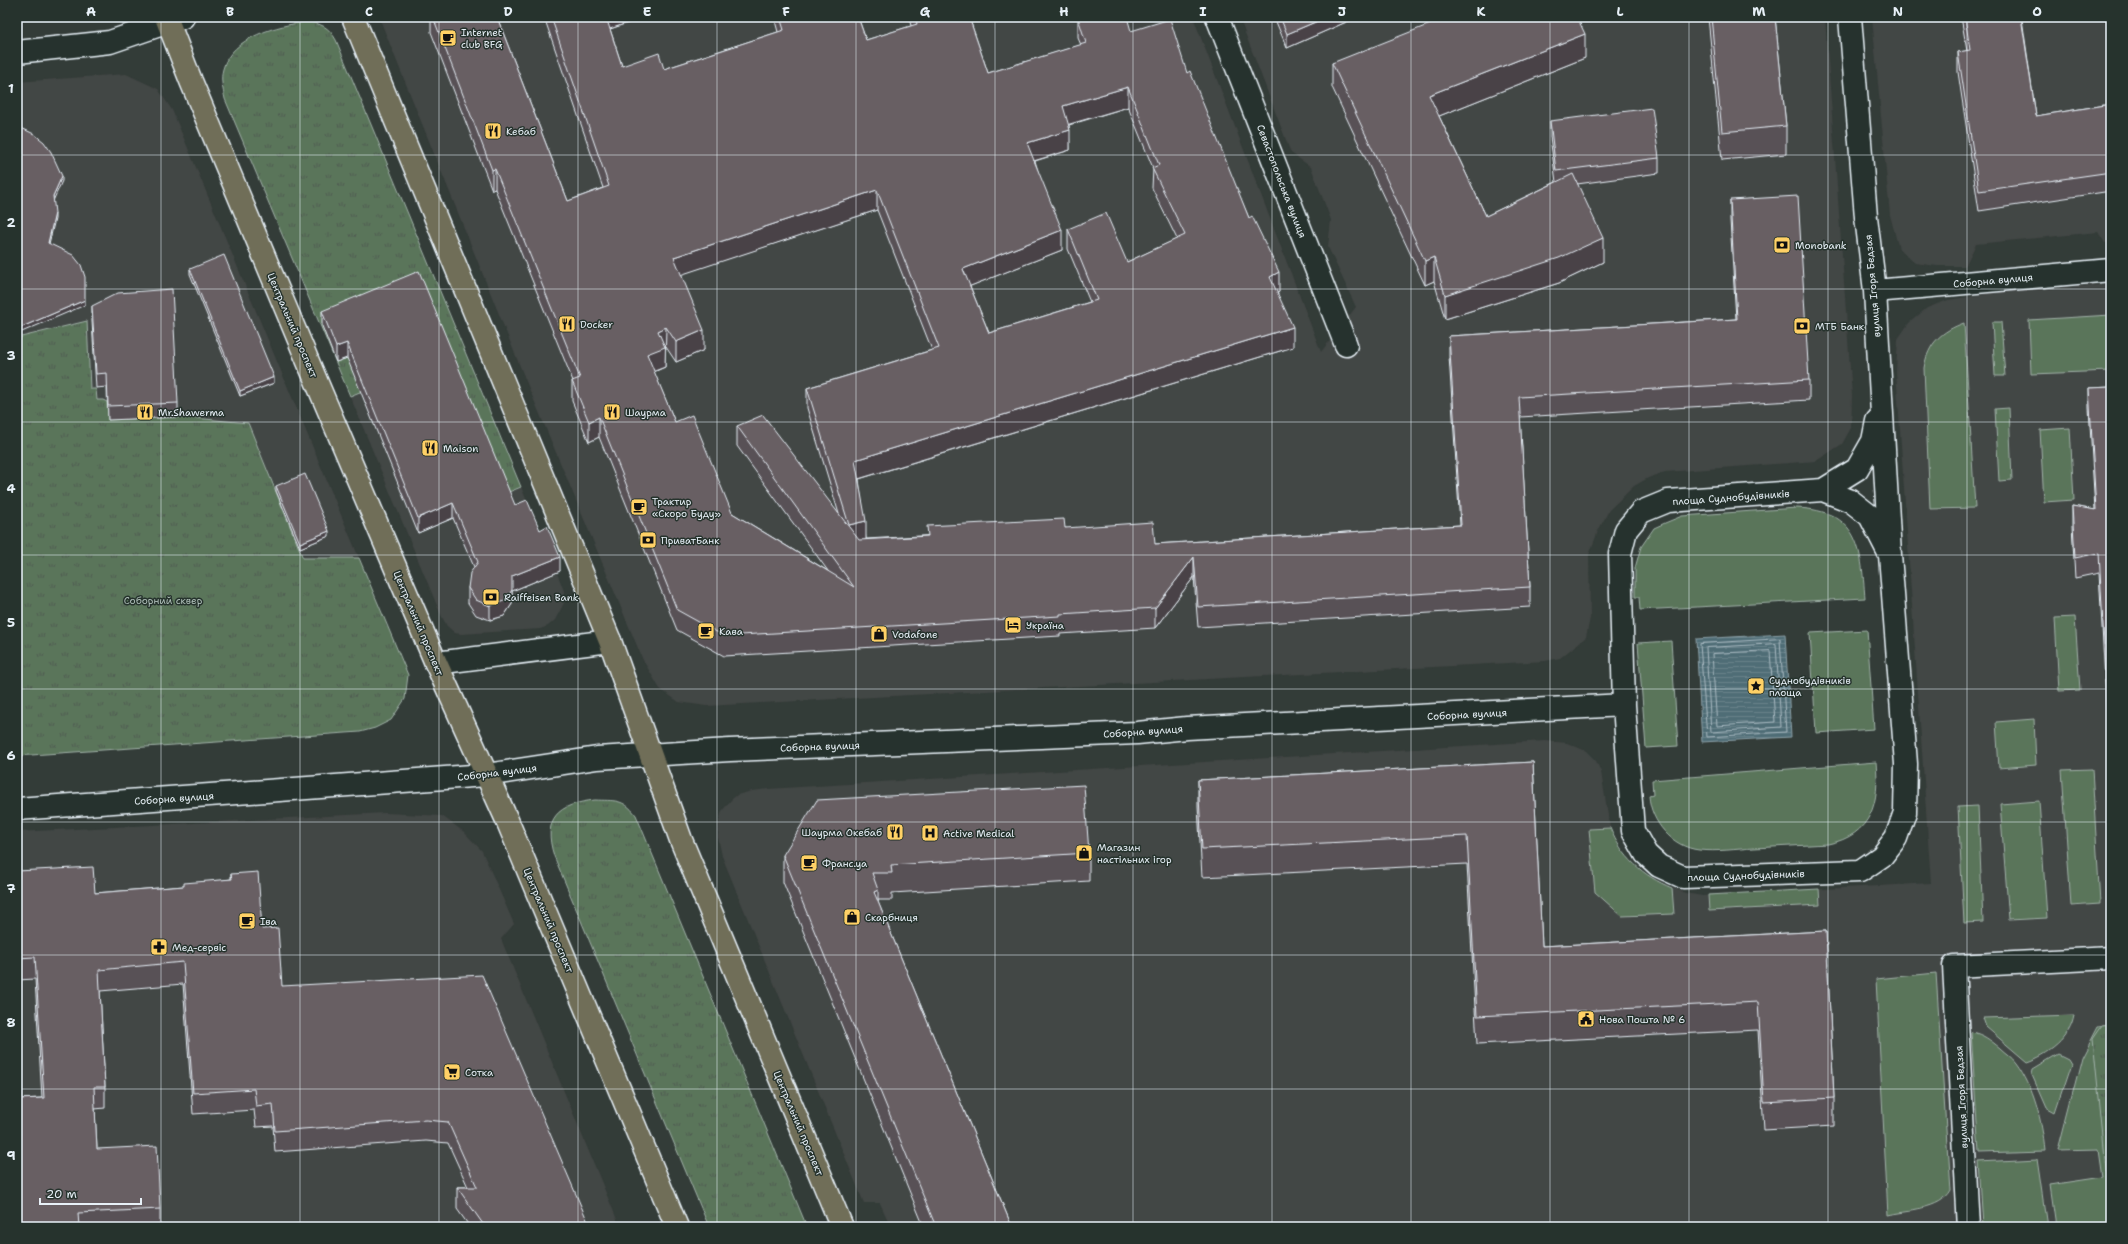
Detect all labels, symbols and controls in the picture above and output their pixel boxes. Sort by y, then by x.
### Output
text: A [86,3,96,20]
text: B [226,3,234,20]
text: C [365,3,373,20]
text: D [503,3,513,20]
text: E [643,3,652,20]
text: F [782,3,790,20]
text: G [920,3,931,20]
text: H [1059,3,1069,20]
text: I [1199,3,1207,20]
text: J [1338,3,1346,20]
text: K [1477,3,1486,20]
text: L [1616,3,1624,20]
text: M [1752,3,1766,20]
text: N [1893,3,1903,20]
text: O [2032,3,2042,20]
place label: Internet club BFG [461,26,503,51]
cafe icon: Internet club BFG [438,28,458,48]
text: 1 [8,80,14,97]
restaurant icon: Кебаб [483,121,503,141]
street label: Севастопольська вулиця [1254,123,1309,240]
place label: Кебаб [506,125,536,138]
text: 2 [6,214,16,231]
street label: вулиця Ігоря Бедзая [1862,234,1883,338]
bank icon: Monobank [1772,235,1792,255]
place label: Monobank [1795,239,1847,252]
street label: Центральний проспект [265,271,321,380]
street label: Соборна вулиця [1953,271,2033,290]
restaurant icon: Docker [557,314,577,334]
bank icon: МТБ Банк [1792,316,1812,336]
place label: Docker [580,318,613,331]
place label: МТБ Банк [1815,320,1865,333]
text: 3 [6,347,16,364]
restaurant icon: Mr.Shawerma [135,402,155,422]
restaurant icon: Шаурма [602,402,622,422]
place label: Mr.Shawerma [158,406,225,419]
place label: Шаурма [625,406,667,419]
restaurant icon: Maison [420,438,440,458]
place label: Maison [443,442,478,455]
text: 4 [6,480,16,497]
street label: площа Суднобудівників [1672,487,1790,508]
place label: Трактир «Скоро Буду» [652,495,721,520]
cafe icon: Трактир «Скоро Буду» [629,497,649,517]
bank icon: ПриватБанк [638,530,658,550]
place label: ПриватБанк [661,534,720,547]
street label: Центральний проспект [391,569,447,678]
bank icon: Raiffeisen Bank [481,587,501,607]
place label: Raiffeisen Bank [504,591,579,604]
park label: Соборний сквер [124,594,203,607]
text: 5 [7,614,15,631]
hotel icon: Україна [1003,615,1023,635]
place label: Україна [1026,619,1065,632]
cafe icon: Кава [696,621,716,641]
shop icon: Vodafone [869,624,889,644]
place label: Кава [719,625,744,638]
place label: Vodafone [892,628,938,641]
place label: Суднобудівників площа [1769,674,1851,699]
place icon: Суднобудівників площа [1746,676,1766,696]
street label: Соборна вулиця [1427,706,1507,723]
street label: Соборна вулиця [1103,722,1183,741]
street label: Соборна вулиця [780,739,860,754]
text: 6 [6,747,16,764]
street label: Соборна вулиця [457,761,538,784]
street label: Соборна вулиця [134,789,214,808]
restaurant icon: Шаурма Окебаб [885,822,905,842]
hospital icon: Active Medical [920,823,940,843]
place label: Шаурма Окебаб [801,826,882,839]
place label: Active Medical [943,827,1014,840]
place label: Магазин настільних ігор [1097,841,1172,866]
shop icon: Магазин настільних ігор [1074,843,1094,863]
cafe icon: Франс.уа [799,853,819,873]
place label: Франс.уа [822,857,868,870]
street label: Центральний проспект [521,866,577,975]
street label: площа Суднобудівників [1687,867,1805,884]
text: 7 [6,880,16,897]
shop icon: Скарбниця [842,907,862,927]
cafe icon: Іва [237,911,257,931]
place label: Скарбниця [865,911,918,924]
place label: Іва [260,915,278,928]
pharmacy icon: Мед-сервіс [149,937,169,957]
place label: Мед-сервіс [172,941,226,954]
public building icon: Нова Пошта № 6 [1576,1009,1596,1029]
place label: Нова Пошта № 6 [1599,1013,1685,1026]
text: 8 [6,1014,16,1031]
street label: вулиця Ігоря Бедзая [1952,1045,1971,1149]
supermarket icon: Сотка [442,1062,462,1082]
place label: Сотка [465,1066,494,1079]
street label: Центральний проспект [771,1069,827,1178]
text: 9 [6,1147,16,1164]
scale bar [40,1180,141,1206]
text: 20 m [46,1186,77,1202]

